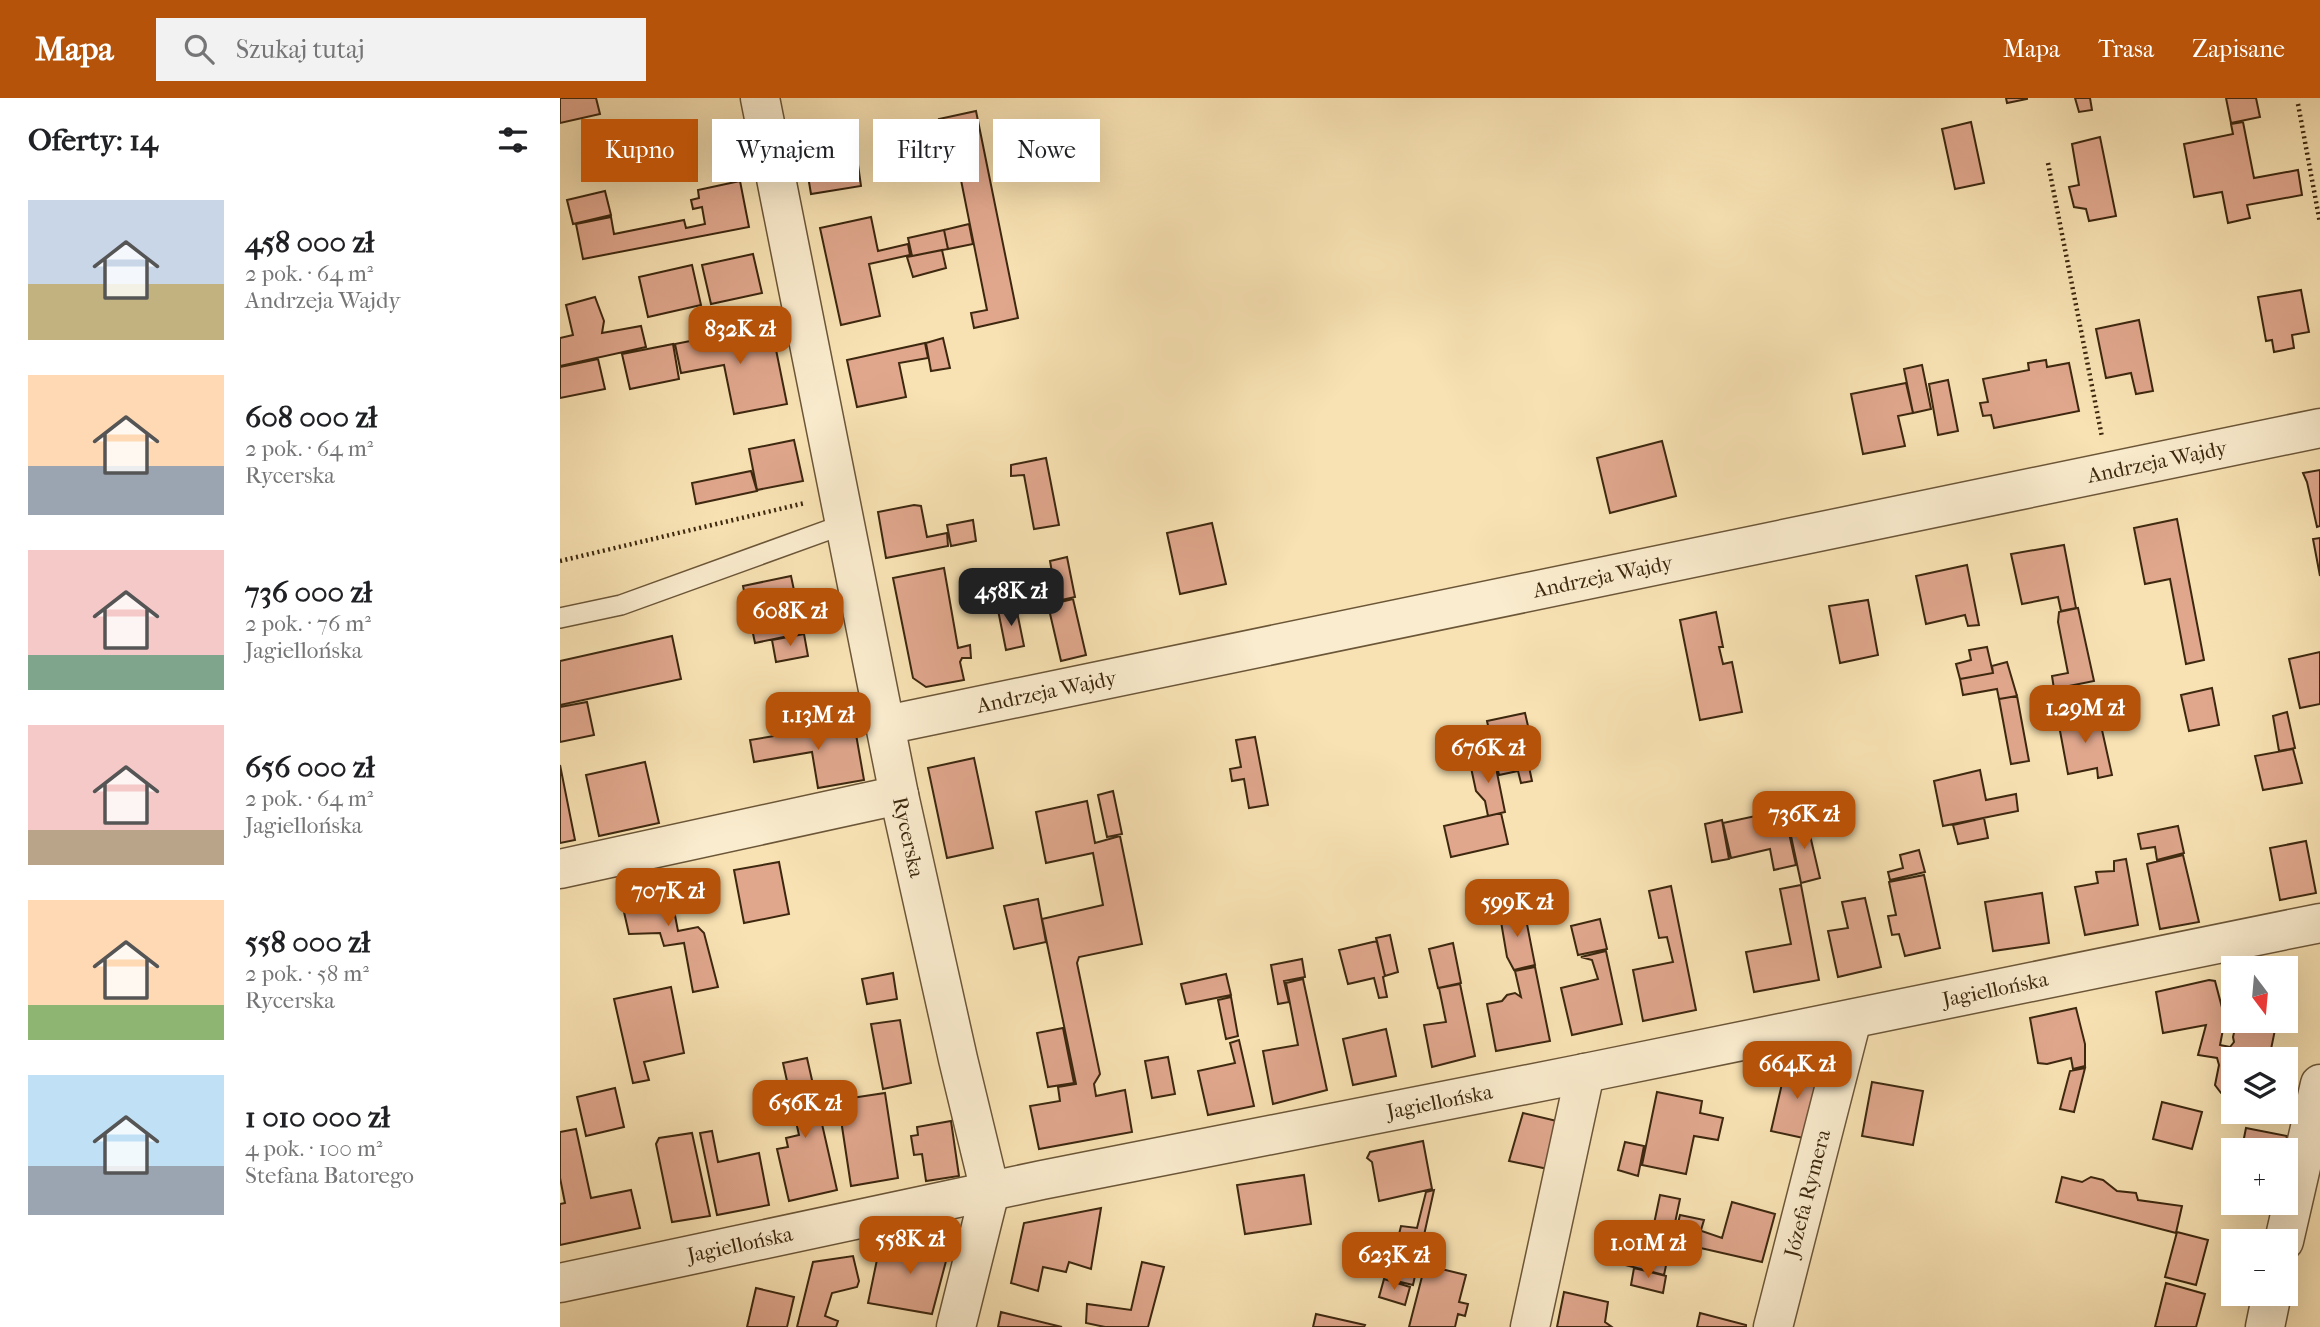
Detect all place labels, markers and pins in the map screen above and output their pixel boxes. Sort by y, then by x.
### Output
pin: 832K zł [675,306,805,366]
pin: 458K zł [946,568,1076,628]
pin: 608K zł [725,588,855,648]
pin: 1.29M zł [2013,686,2157,745]
pin: 1.13M zł [746,692,890,752]
pin: 676K zł [1423,726,1553,785]
pin: 736K zł [1739,792,1869,851]
pin: 707K zł [603,868,733,928]
pin: 599K zł [1452,880,1582,939]
pin: 664K zł [1732,1042,1862,1101]
pin: 656K zł [740,1080,870,1140]
pin: 558K zł [845,1216,975,1276]
pin: 1.01M zł [1576,1220,1720,1280]
pin: 623K zł [1329,1232,1459,1292]

